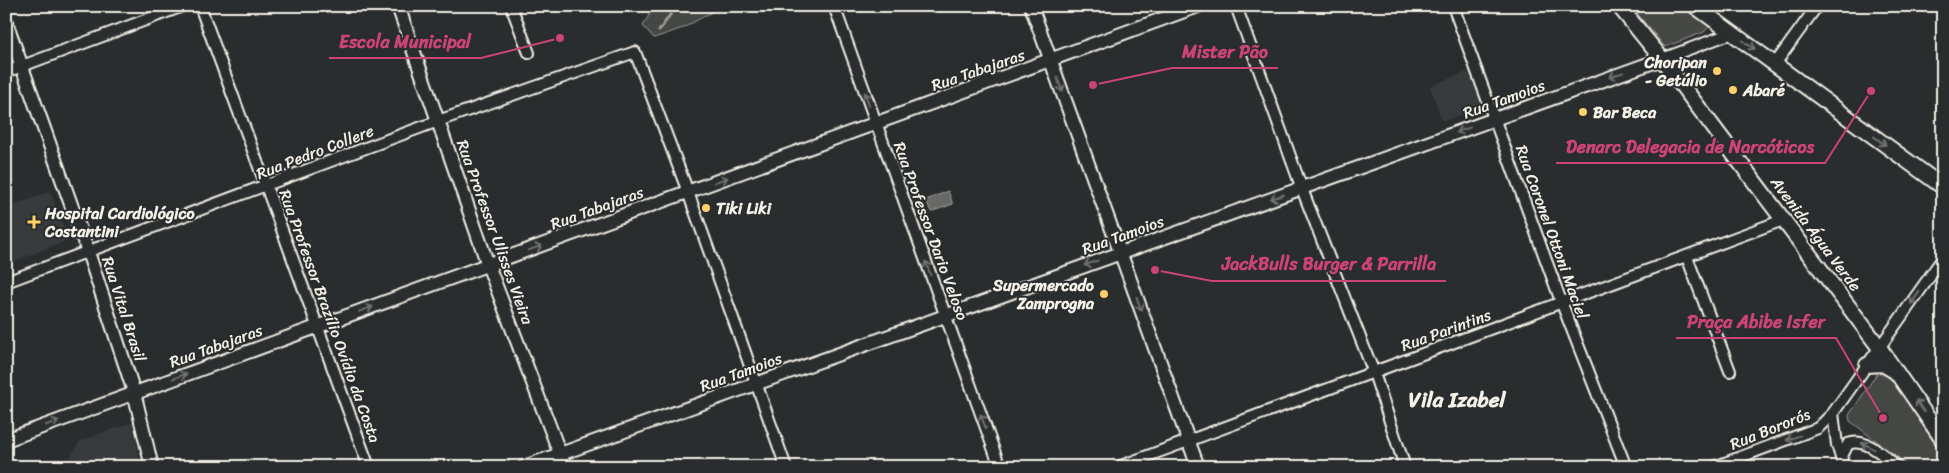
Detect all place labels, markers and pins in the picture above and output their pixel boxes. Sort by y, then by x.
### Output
callout: Escola Municipal [329,25,481,58]
callout: Mister Pão [1172,35,1278,68]
place label: Choripan - Getúlio [1643,48,1707,95]
marker: Choripan - Getúlio [1711,65,1723,77]
place label: Abaré [1742,76,1786,105]
marker: Abaré [1727,84,1739,96]
place label: Bar Beca [1593,98,1657,127]
marker: Bar Beca [1577,106,1589,118]
callout: Denarc Delegacia de Narcóticos [1556,130,1825,163]
place label: Tiki Liki [716,194,773,223]
place label: Hospital Cardiológico Costantini [44,199,195,246]
marker: Tiki Liki [700,202,712,214]
marker: Hospital Cardiológico Costantini [27,215,41,229]
callout: JackBulls Burger & Parrilla [1212,248,1446,281]
place label: Supermercado Zamprogna [992,271,1095,318]
marker: Supermercado Zamprogna [1098,288,1110,300]
callout: Praça Abibe Isfer [1676,305,1836,338]

